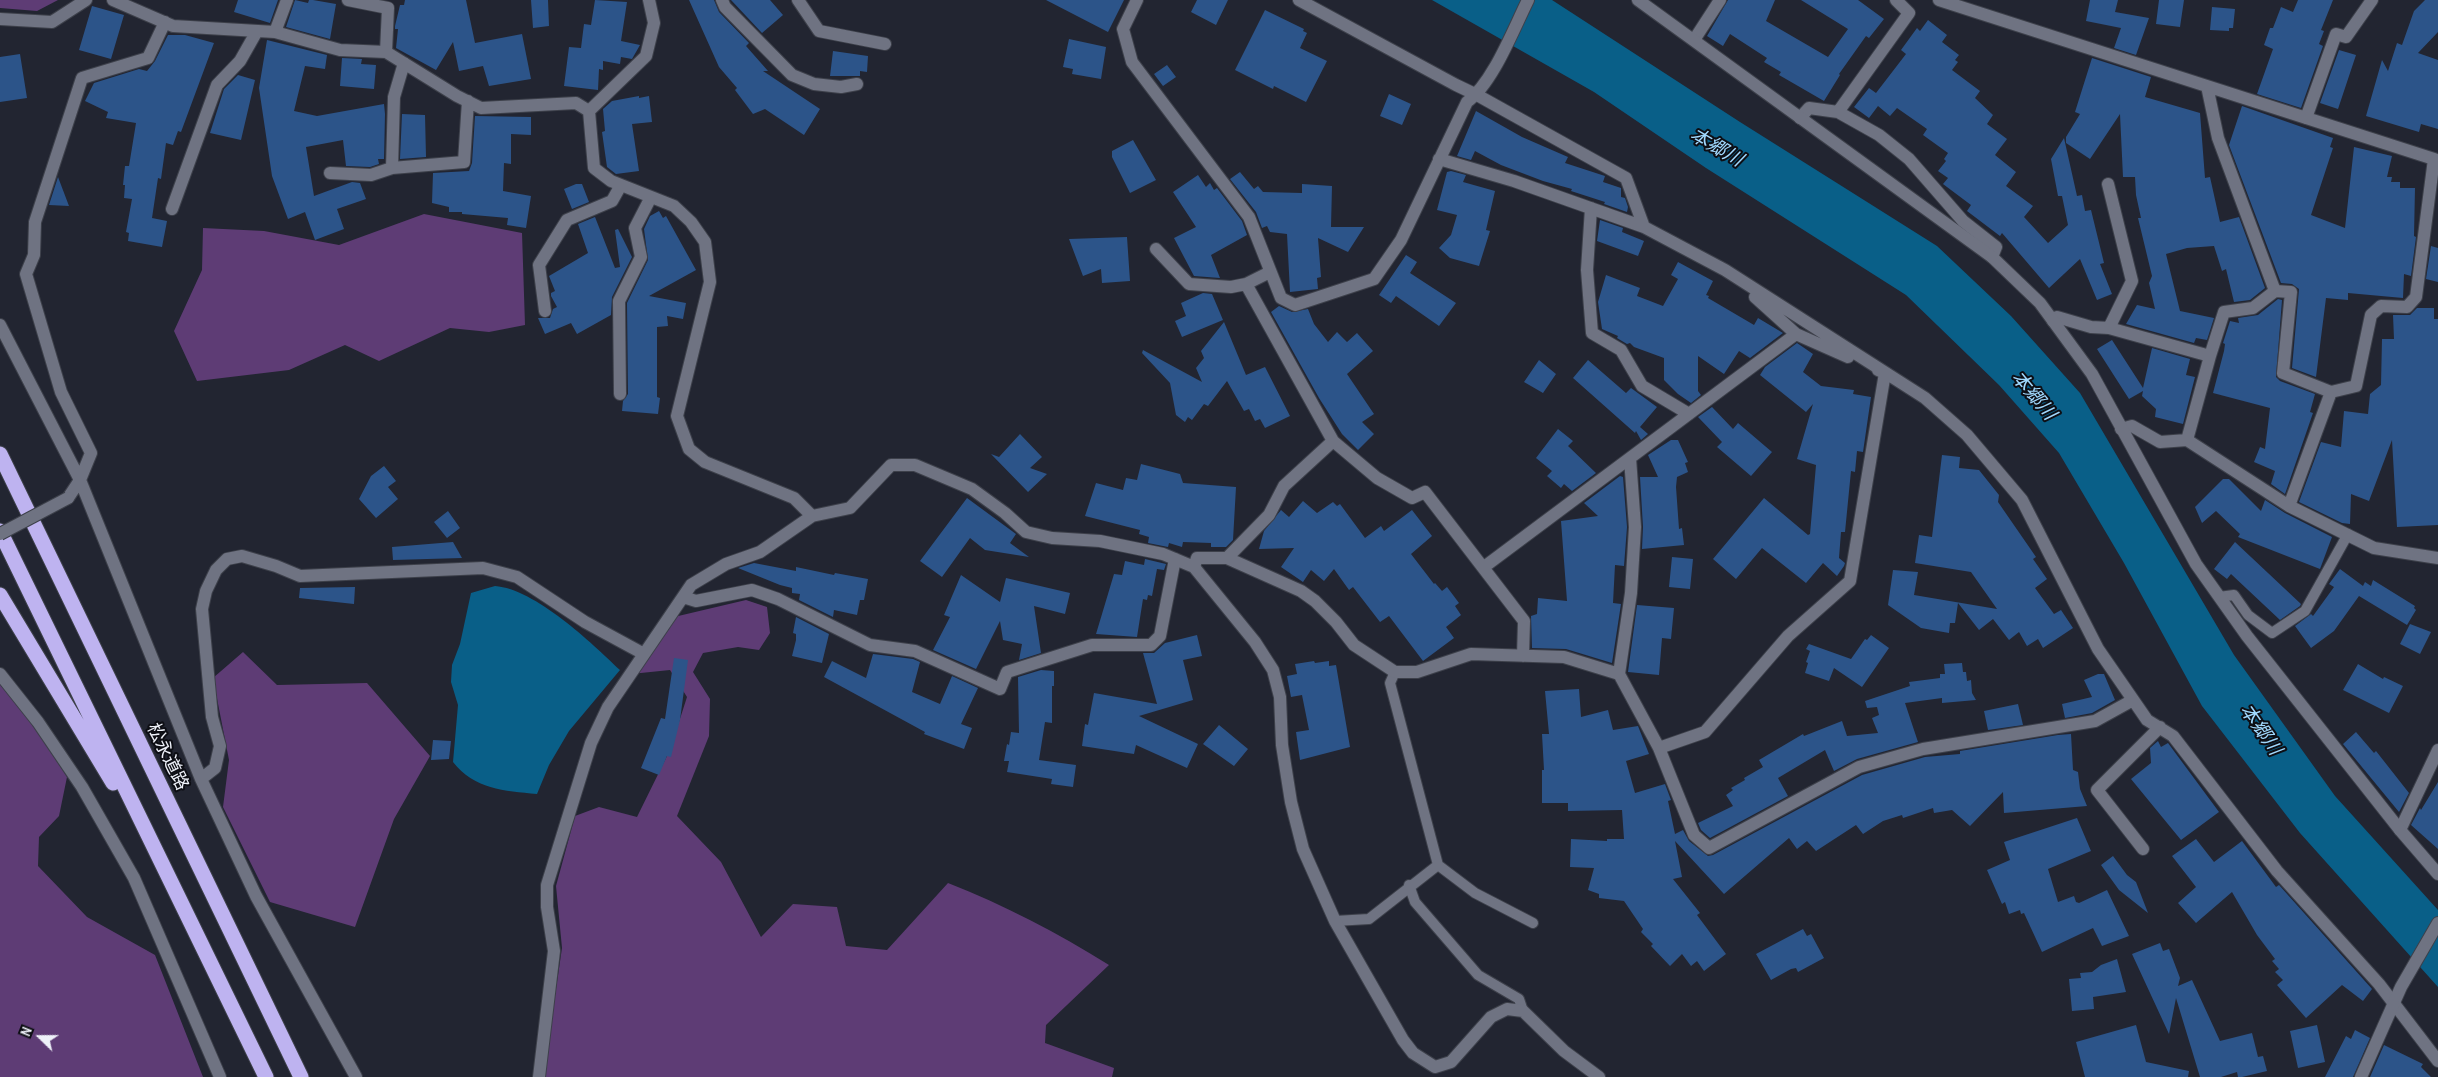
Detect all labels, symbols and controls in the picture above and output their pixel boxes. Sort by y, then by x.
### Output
water label: 本郷川 [1686,124,1746,172]
water label: 本郷川 [2006,367,2060,425]
water label: 本郷川 [2234,700,2286,760]
street label: 松永道路 [142,720,192,794]
north arrow [15,1012,65,1062]
text: N [16,1024,36,1039]

